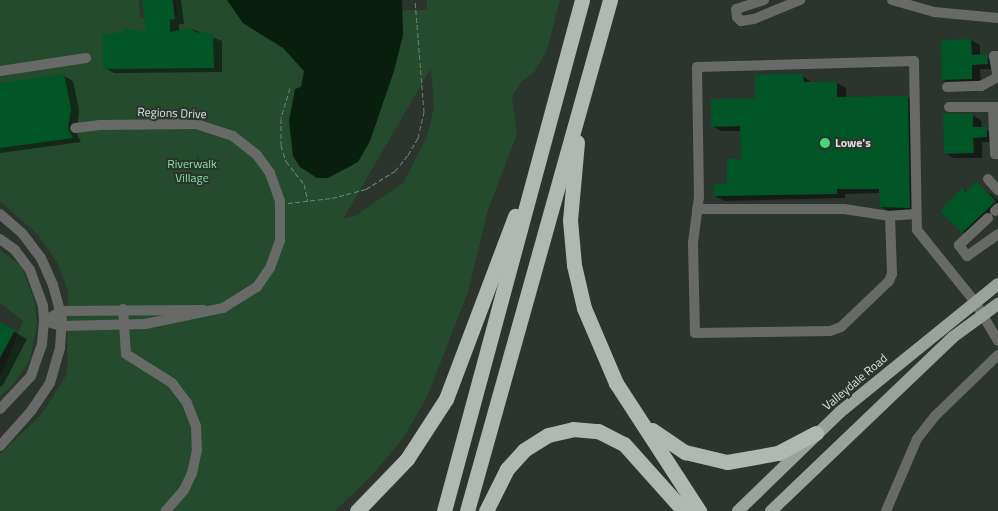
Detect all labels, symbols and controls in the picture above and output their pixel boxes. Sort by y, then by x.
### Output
street label: Regions Drive [137,105,207,121]
place label: Lowe's [835,136,871,150]
marker: Lowe's [819,137,831,149]
park label: Riverwalk Village [167,157,217,185]
street label: Valleydale Road [820,351,890,413]

